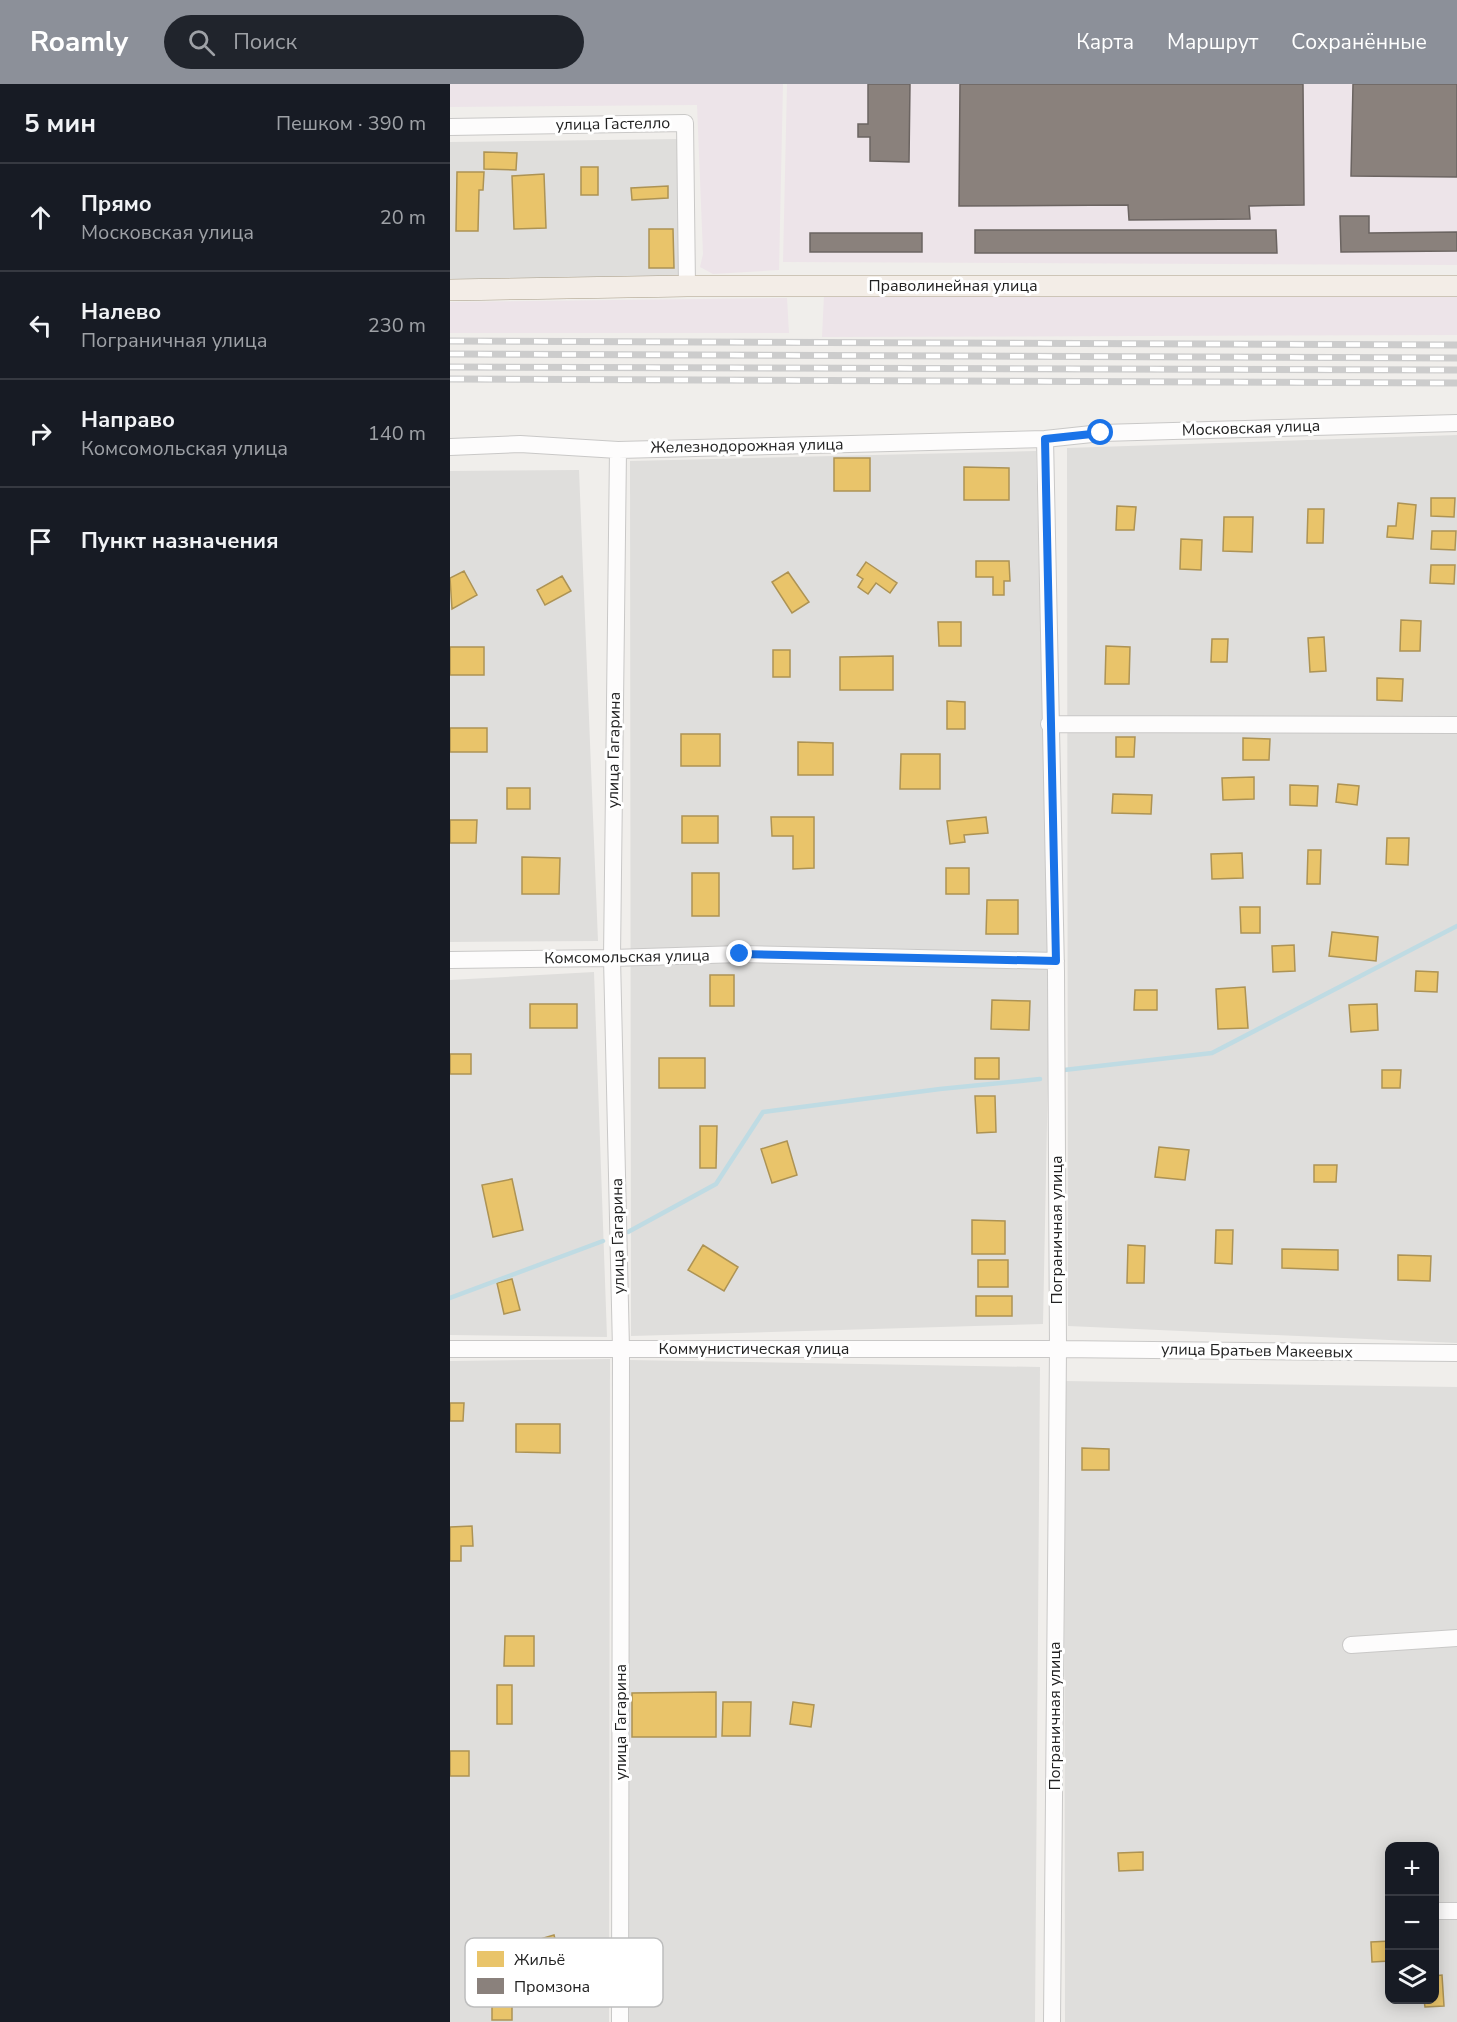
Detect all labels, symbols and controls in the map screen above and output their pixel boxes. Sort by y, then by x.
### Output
search box [164,15,584,69]
text: Roamly [30,23,128,61]
icon: search [185,26,218,59]
text: Поиск [233,27,297,57]
text: Карта [1076,28,1134,56]
text: Маршрут [1167,28,1258,56]
text: Сохранённые [1291,28,1427,56]
text: 5 мин [24,106,96,141]
text: Пешком · 390 m [276,110,426,137]
street label: улица Гастелло [556,112,670,136]
text: Прямо [81,189,152,219]
icon: ahead [24,201,57,234]
text: 20 m [380,204,426,231]
text: Московская улица [81,219,254,246]
street label: Праволинейная улица [868,275,1038,297]
text: Налево [81,297,161,327]
icon: left [24,309,57,342]
text: 230 m [368,312,426,339]
text: Пограничная улица [81,327,267,354]
text: Направо [81,405,175,435]
street label: Московская улица [1181,415,1321,441]
icon: right [24,417,57,450]
route start [1087,419,1113,445]
text: 140 m [368,420,426,447]
street label: Железнодорожная улица [650,433,844,459]
text: Комсомольская улица [81,435,288,462]
icon: arrive [24,525,57,558]
text: Пункт назначения [81,526,279,556]
street label: улица Гагарина [602,692,626,808]
route end [726,940,752,966]
street label: Комсомольская улица [544,945,710,969]
street label: Пограничная улица [1046,1155,1068,1305]
street label: улица Гагарина [606,1178,630,1294]
street label: Коммунистическая улица [659,1338,849,1360]
street label: улица Братьев Макеевых [1161,1338,1353,1364]
street label: Пограничная улица [1044,1641,1066,1791]
street label: улица Гагарина [610,1664,632,1780]
map controls [1385,1842,1439,2004]
button: + [1385,1842,1439,1896]
button: − [1385,1896,1439,1950]
legend [465,1938,663,2007]
text: Жильё [514,1949,565,1971]
button: layers [1385,1950,1439,2004]
text: Промзона [514,1976,590,1998]

